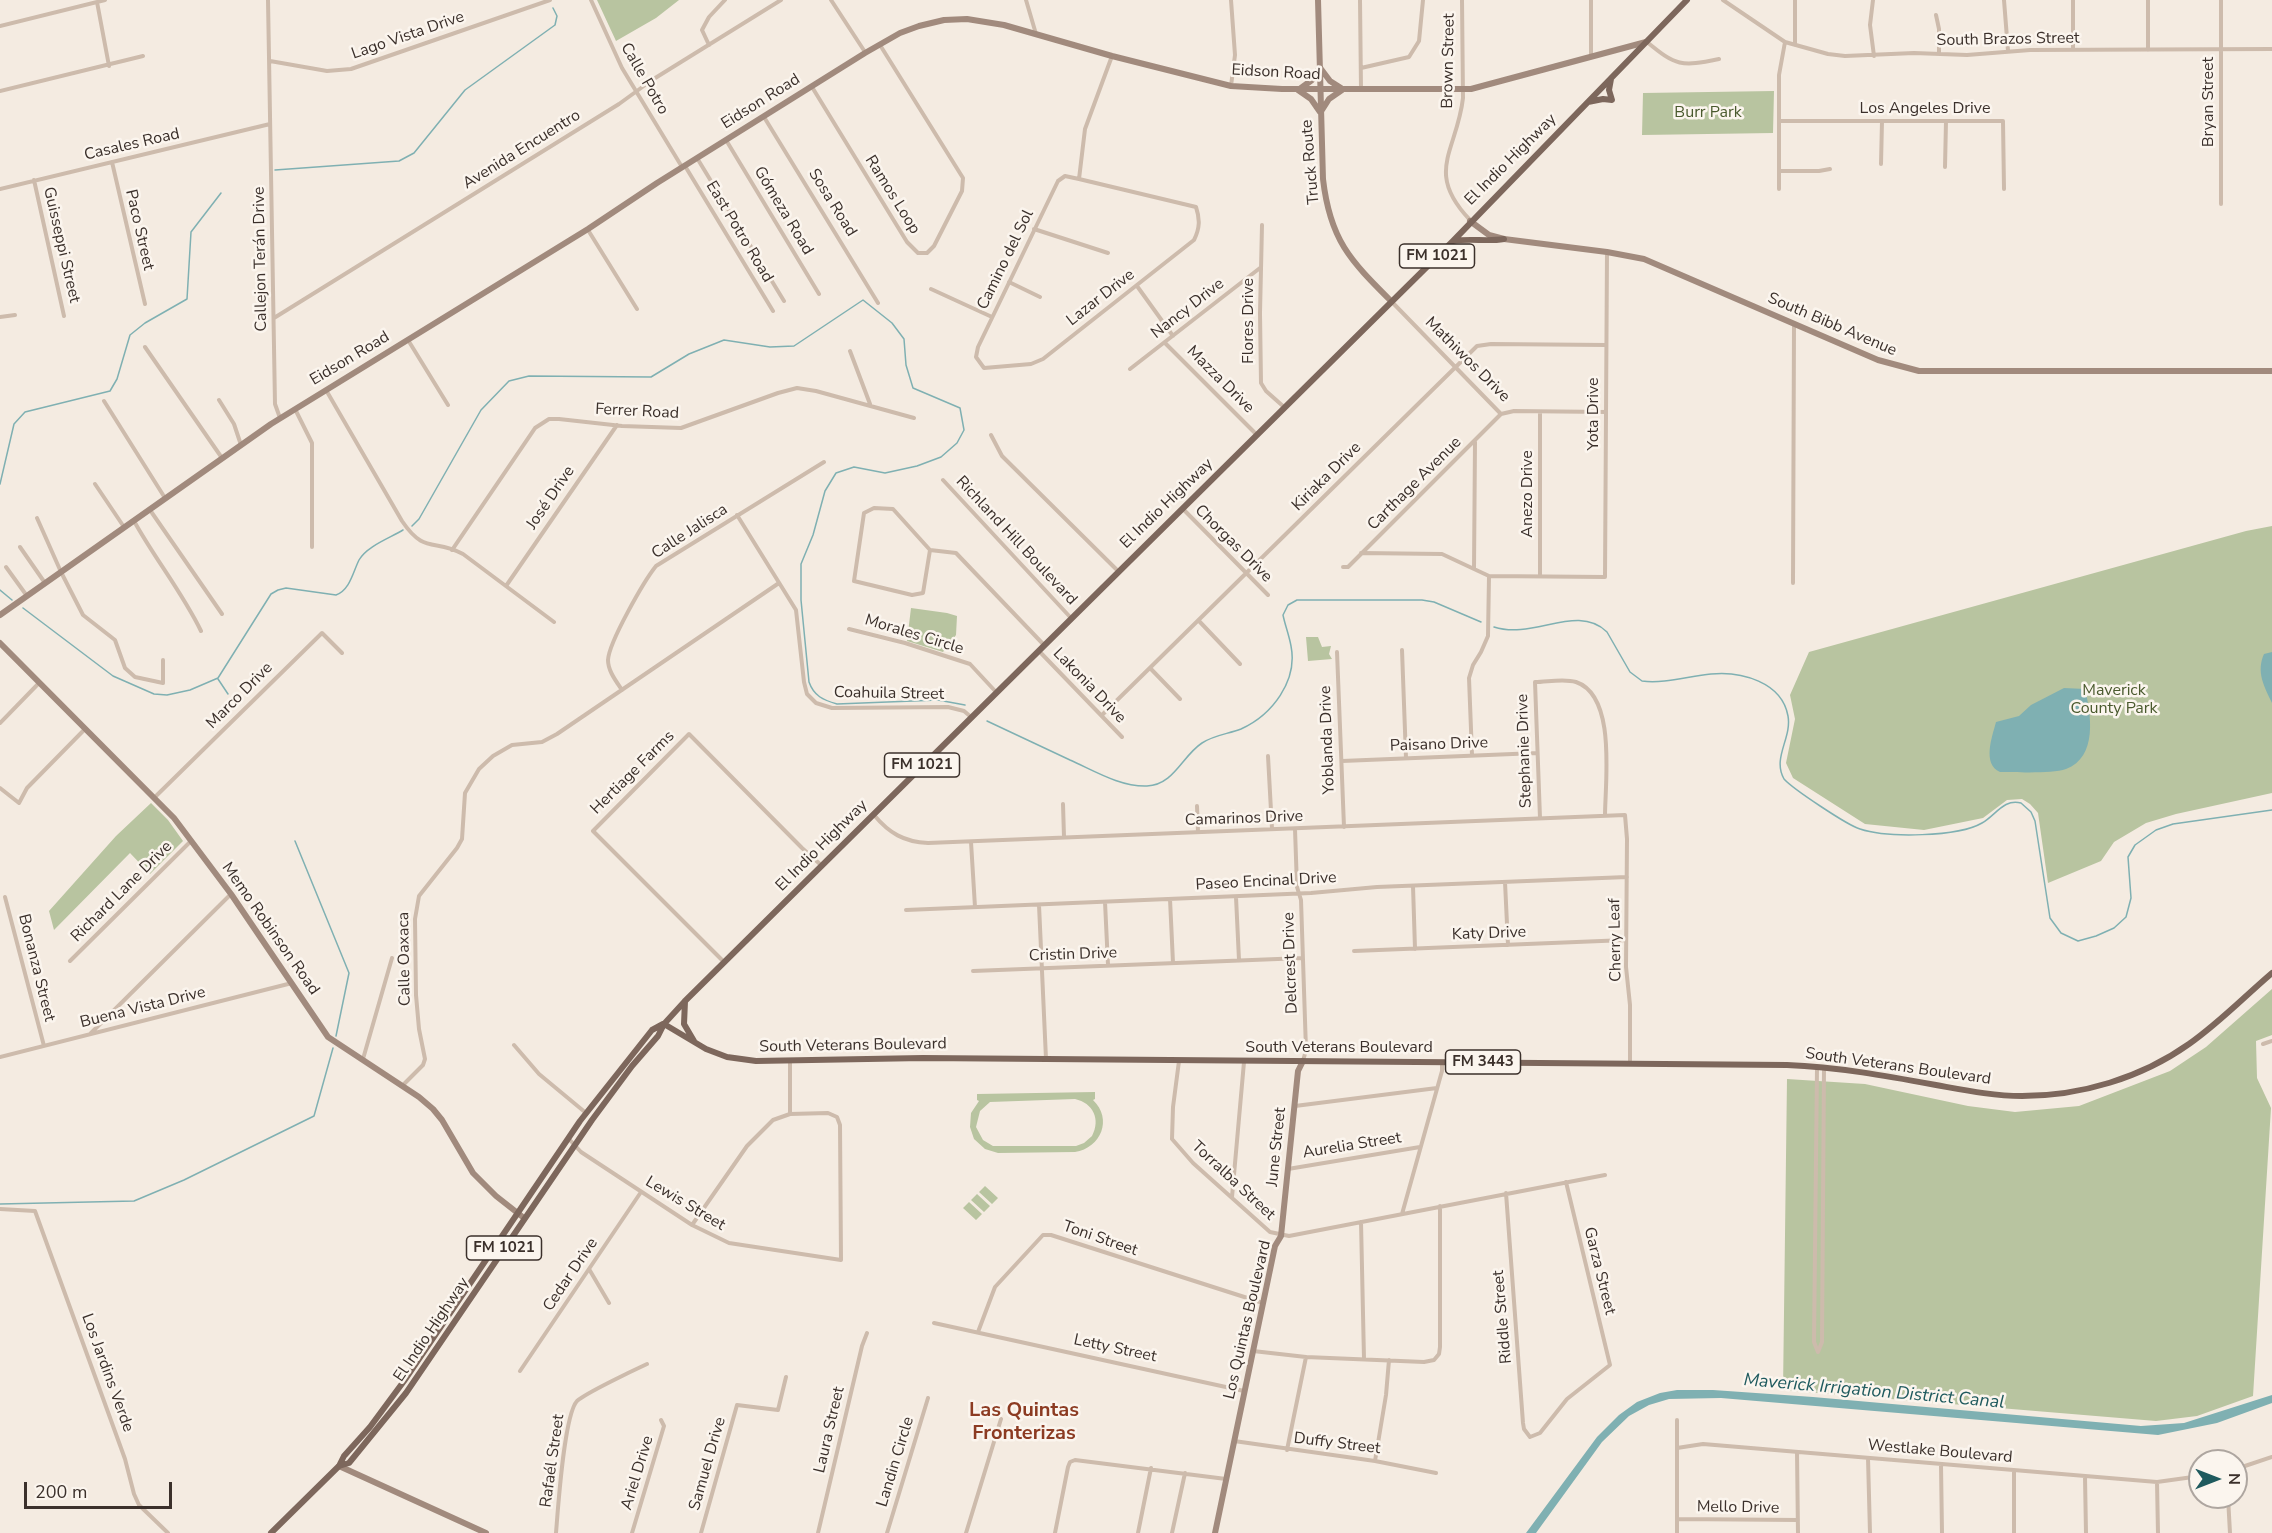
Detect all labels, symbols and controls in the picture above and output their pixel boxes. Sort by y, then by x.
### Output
street label: Lago Vista Drive [349,8,467,64]
street label: Brown Street [1439,13,1459,109]
street label: South Brazos Street [1936,29,2080,51]
street label: Calle Potro [616,40,672,118]
street label: Bryan Street [2199,57,2219,147]
street label: Eidson Road [1231,61,1321,85]
street label: Eidson Road [718,70,804,134]
street label: Los Angeles Drive [1860,99,1990,119]
park label: Burr Park [1674,103,1742,123]
street label: Avenida Encuentro [460,106,584,194]
street label: El Indio Highway [1461,110,1561,210]
street label: Truck Route [1298,119,1324,205]
street label: Casales Road [82,125,182,165]
street label: Ramos Loop [860,152,924,238]
street label: Gómeza Road [749,163,817,259]
street label: Sosa Road [804,166,860,240]
street label: East Potro Road [701,178,777,286]
street label: Guisseppi Street [38,185,84,305]
street label: Callejon Terán Drive [250,186,272,332]
street label: Paco Street [120,188,158,272]
street label: Camino del Sol [974,207,1038,313]
road number: FM 1021 [1400,244,1474,268]
street label: Lazar Drive [1063,266,1139,330]
street label: Nancy Drive [1148,275,1228,343]
street label: Flores Drive [1239,278,1259,364]
street label: South Bibb Avenue [1765,289,1899,361]
street label: Mathiwos Drive [1420,313,1514,407]
street label: Eidson Road [307,328,393,390]
street label: Mazza Drive [1182,342,1258,418]
street label: Yota Drive [1584,377,1604,451]
street label: Ferrer Road [595,400,679,424]
street label: Carthage Avenue [1364,433,1466,535]
street label: Kiriaka Drive [1288,438,1366,516]
street label: Anezo Drive [1518,450,1538,538]
street label: El Indio Highway [1117,455,1217,553]
street label: José Drive [523,463,579,533]
street label: Richland Hill Boulevard [951,473,1081,609]
street label: Calle Jalisca [648,500,732,564]
street label: Chorgas Drive [1190,501,1276,587]
street label: Morales Circle [862,611,966,659]
street label: Lakonia Drive [1048,644,1130,728]
street label: Marco Drive [203,659,277,733]
park label: Maverick County Park [2070,681,2158,719]
street label: Coahuila Street [834,683,944,705]
street label: Yoblanda Drive [1317,685,1339,795]
street label: Stephanie Drive [1513,694,1537,808]
street label: Hertiage Farms [587,727,679,819]
street label: Paisano Drive [1390,734,1488,756]
road number: FM 1021 [884,753,960,777]
street label: El Indio Highway [772,796,872,896]
street label: Camarinos Drive [1185,807,1303,831]
street label: Richard Lane Drive [67,837,177,947]
street label: Memo Robinson Road [217,859,323,999]
street label: Paseo Encinal Drive [1195,869,1337,895]
street label: Cherry Leaf [1606,898,1626,982]
street label: Bonanza Street [13,912,59,1024]
street label: Calle Oaxaca [395,912,415,1006]
street label: Delcrest Drive [1280,912,1302,1014]
street label: Katy Drive [1451,923,1527,945]
street label: Cristin Drive [1029,944,1117,966]
street label: Buena Vista Drive [78,983,208,1033]
street label: South Veterans Boulevard [759,1035,947,1057]
street label: South Veterans Boulevard [1245,1038,1433,1058]
street label: South Veterans Boulevard [1804,1044,1992,1090]
road number: FM 3443 [1446,1050,1520,1074]
street label: June Street [1263,1106,1291,1188]
street label: Aurelia Street [1301,1129,1403,1163]
street label: Torralba Street [1187,1137,1279,1225]
street label: Lewis Street [642,1173,728,1235]
street label: Toni Street [1060,1217,1140,1261]
street label: Garza Street [1579,1225,1619,1317]
street label: Cedar Drive [539,1235,603,1315]
road number: FM 1021 [466,1236,542,1260]
street label: Los Quintas Boulevard [1220,1239,1276,1401]
street label: Riddle Street [1489,1269,1517,1365]
street label: El Indio Highway [390,1274,474,1386]
street label: Los Jardins Verde [77,1311,137,1435]
street label: Letty Street [1072,1331,1158,1367]
water label: Maverick Irrigation District Canal [1743,1370,2005,1414]
street label: Laura Street [811,1385,849,1475]
district label: Las Quintas Fronterizas [969,1399,1079,1446]
street label: Rafaél Street [537,1413,569,1509]
street label: Samuel Drive [686,1415,730,1513]
street label: Landin Circle [873,1415,919,1509]
street label: Duffy Street [1293,1429,1381,1459]
street label: Ariel Drive [618,1434,658,1512]
street label: Westlake Boulevard [1867,1436,2013,1468]
north arrow [2188,1449,2248,1509]
scale bar [27,1470,176,1508]
text: N [2223,1473,2245,1485]
text: 200 m [35,1480,87,1504]
street label: Mello Drive [1697,1498,1779,1518]

